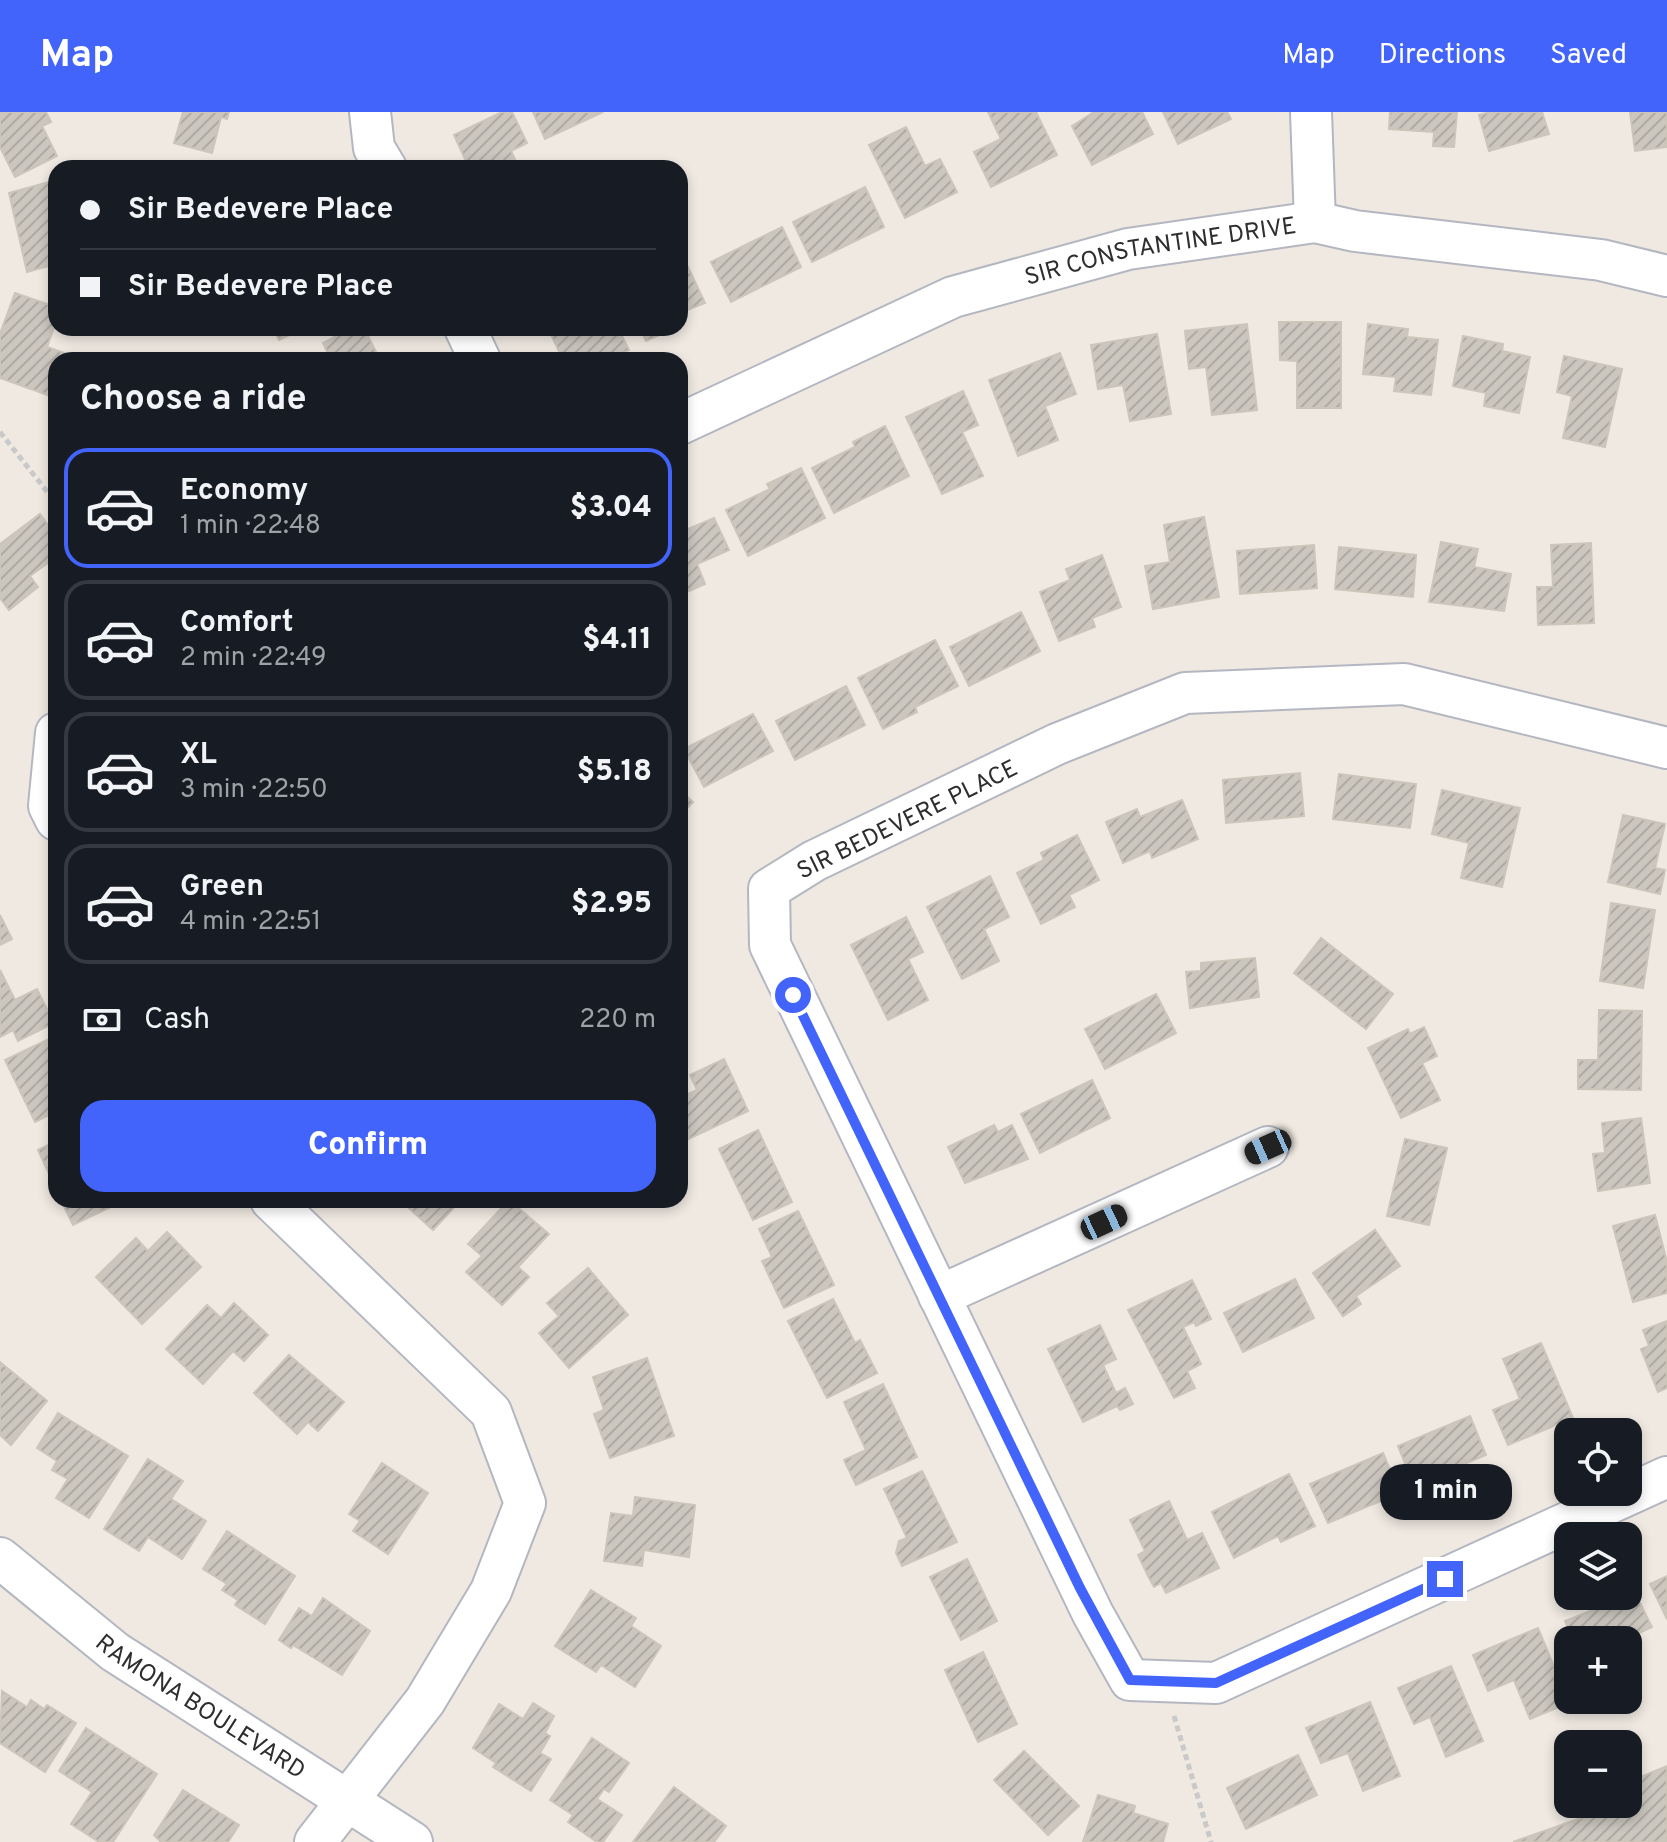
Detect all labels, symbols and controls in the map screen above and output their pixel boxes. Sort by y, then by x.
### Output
text: Map [40,32,114,81]
text: Map [1282,38,1335,74]
text: Directions [1379,38,1506,74]
text: Saved [1550,38,1627,74]
text: Sir Bedevere Place [128,192,393,229]
street label: SIR CONSTANTINE DRIVE [1022,212,1298,294]
text: Sir Bedevere Place [128,269,393,306]
text: Choose a ride [80,377,306,423]
icon: car [84,472,156,544]
text: Economy [180,473,308,510]
text: $3.04 [570,490,652,527]
text: 1 min · 22:48 [180,510,321,543]
icon: car [84,604,156,676]
text: Comfort [180,605,293,642]
text: $4.11 [582,622,652,659]
text: 2 min · 22:49 [180,642,326,675]
icon: car [84,736,156,808]
text: XL [180,737,217,774]
text: $5.18 [577,754,652,791]
street label: SIR BEDEVERE PLACE [793,754,1023,887]
text: 3 min · 22:50 [180,774,328,807]
icon: car [84,868,156,940]
text: Green [180,869,264,906]
text: $2.95 [571,886,652,923]
text: 4 min · 22:51 [180,906,321,939]
route start [775,977,811,1013]
icon: cash [80,998,124,1042]
text: Cash [144,1002,210,1039]
text: 220 m [579,1004,656,1037]
button: Confirm [80,1100,656,1192]
car [1241,1126,1295,1168]
car [1077,1201,1131,1243]
map controls [1554,1418,1642,1818]
button: locate [1554,1418,1642,1506]
callout: 1 min [1379,1463,1511,1519]
text: 1 min [1414,1475,1478,1508]
button: layers [1554,1522,1642,1610]
route end [1427,1561,1463,1597]
button: + [1554,1626,1642,1714]
street label: RAMONA BOULEVARD [88,1629,310,1787]
button: − [1554,1730,1642,1818]

